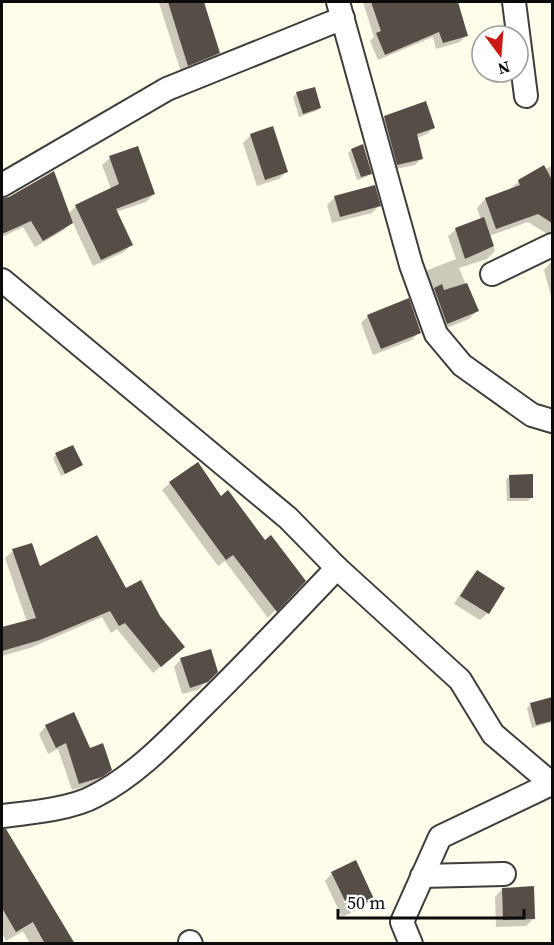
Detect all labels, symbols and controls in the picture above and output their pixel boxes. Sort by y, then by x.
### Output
north arrow [470,24,530,84]
text: N [495,56,513,81]
scale bar [338,882,524,920]
text: 50 m [347,890,385,915]

